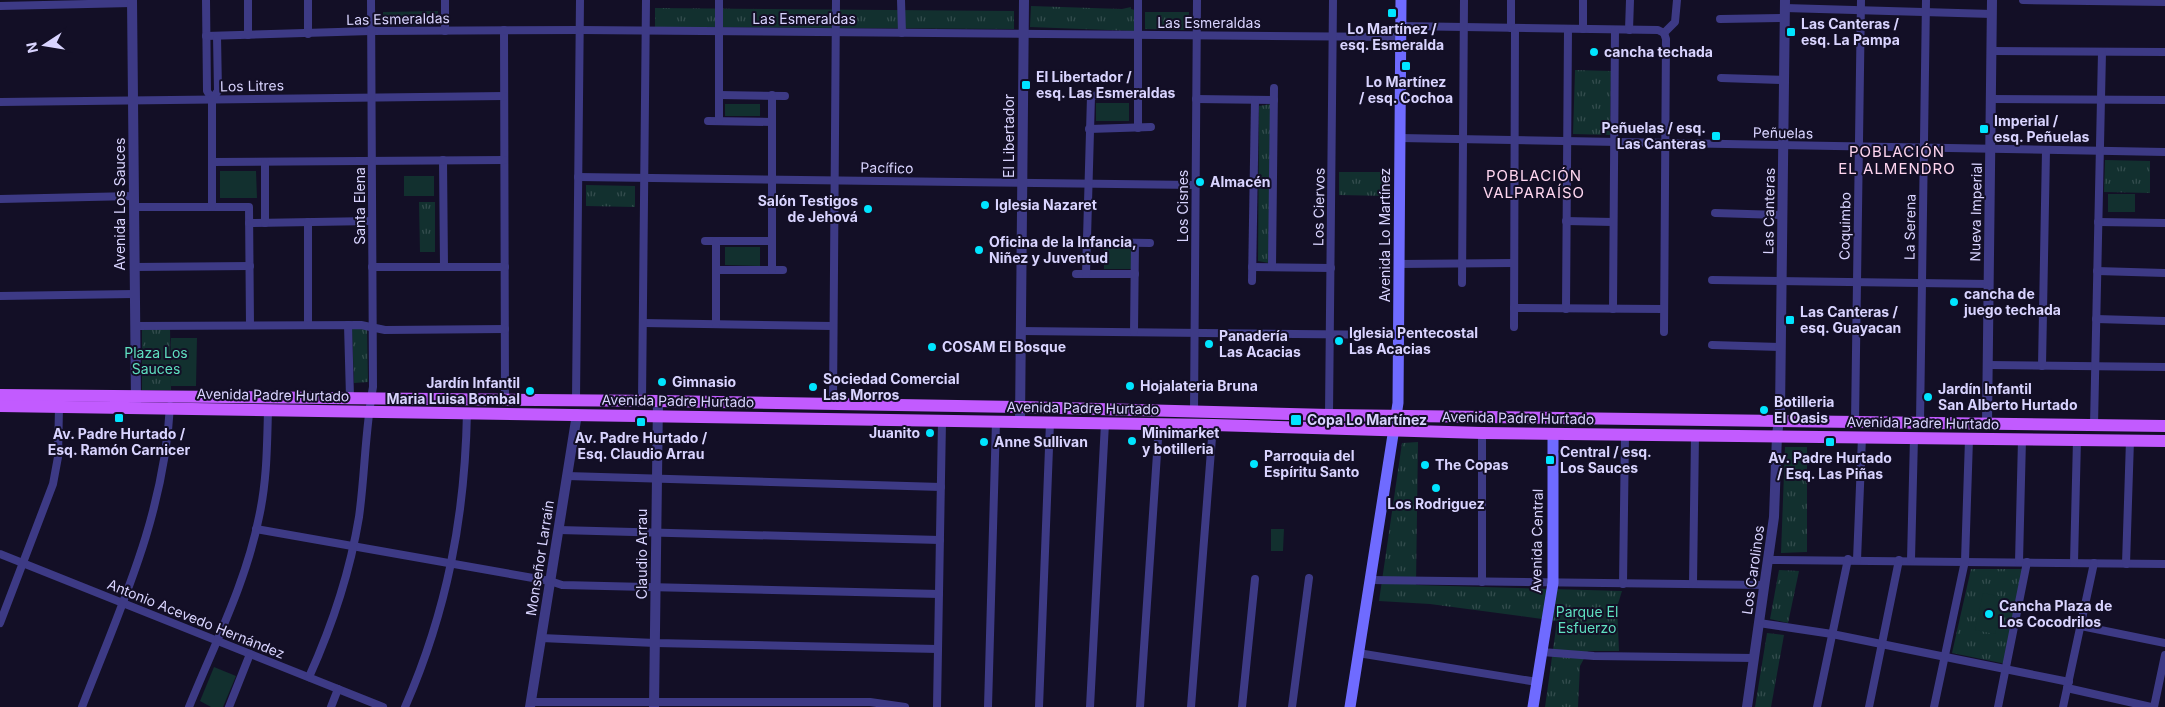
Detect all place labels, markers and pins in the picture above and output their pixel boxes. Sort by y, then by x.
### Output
marker: Lo Martínez / esq. Esmeralda [1386,7,1398,19]
place label: Las Canteras / esq. La Pampa [1801,15,1900,48]
place label: Lo Martínez / esq. Esmeralda [1340,20,1444,53]
marker: Las Canteras / esq. La Pampa [1785,26,1797,38]
place label: cancha techada [1604,43,1713,60]
marker: cancha techada [1588,46,1600,58]
marker: Lo Martínez / esq. Cochoa [1400,60,1412,72]
place label: El Libertador / esq. Las Esmeraldas [1036,68,1176,101]
place label: Lo Martínez / esq. Cochoa [1359,73,1453,106]
marker: El Libertador / esq. Las Esmeraldas [1020,79,1032,91]
place label: Imperial / esq. Peñuelas [1994,112,2090,145]
place label: Peñuelas / esq. Las Canteras [1601,119,1706,152]
marker: Imperial / esq. Peñuelas [1978,123,1990,135]
marker: Peñuelas / esq. Las Canteras [1710,130,1722,142]
place label: Almacén [1210,173,1270,190]
marker: Almacén [1194,176,1206,188]
place label: Salón Testigos de Jehová [758,192,858,225]
place label: Iglesia Nazaret [995,196,1097,213]
marker: Iglesia Nazaret [979,199,991,211]
marker: Salón Testigos de Jehová [862,203,874,215]
place label: Oficina de la Infancia, Niñez y Juventud [989,233,1137,266]
marker: Oficina de la Infancia, Niñez y Juventud [973,244,985,256]
place label: cancha de juego techada [1963,285,2061,318]
marker: cancha de juego techada [1948,296,1960,308]
place label: Las Canteras / esq. Guayacan [1800,303,1901,336]
marker: Las Canteras / esq. Guayacan [1784,314,1796,326]
place label: Iglesia Pentecostal Las Acacias [1349,324,1478,357]
place label: Panadería Las Acacias [1219,327,1301,360]
marker: Iglesia Pentecostal Las Acacias [1333,335,1345,347]
place label: COSAM El Bosque [942,338,1066,355]
marker: Panadería Las Acacias [1203,338,1215,350]
marker: COSAM El Bosque [926,341,938,353]
place label: Sociedad Comercial Las Morros [823,370,960,403]
place label: Gimnasio [672,373,737,390]
place label: Jardín Infantil Maria Luisa Bombal [387,374,520,407]
marker: Gimnasio [656,376,668,388]
place label: Hojalateria Bruna [1140,377,1258,394]
marker: Hojalateria Bruna [1124,380,1136,392]
place label: Jardín Infantil San Alberto Hurtado [1938,380,2078,413]
marker: Sociedad Comercial Las Morros [807,381,819,393]
marker: Jardín Infantil Maria Luisa Bombal [524,385,536,397]
marker: Jardín Infantil San Alberto Hurtado [1922,391,1934,403]
place label: Botilleria El Oasis [1774,393,1834,426]
marker: Botilleria El Oasis [1758,404,1770,416]
place label: Copa Lo Martínez [1307,411,1427,428]
marker: Av. Padre Hurtado / Esq. Ramón Carnicer [113,412,125,424]
marker: Copa Lo Martínez [1289,413,1303,427]
marker: Av. Padre Hurtado / Esq. Claudio Arrau [635,416,647,428]
place label: Juanito [869,424,920,441]
place label: Minimarket y botilleria [1142,424,1219,457]
place label: Av. Padre Hurtado / Esq. Ramón Carnicer [48,425,191,458]
marker: Juanito [924,427,936,439]
place label: Av. Padre Hurtado / Esq. Claudio Arrau [575,429,708,462]
place label: Anne Sullivan [994,433,1088,450]
marker: Minimarket y botilleria [1126,435,1138,447]
marker: Anne Sullivan [978,436,990,448]
marker: Av. Padre Hurtado / Esq. Las Piñas [1824,436,1836,448]
place label: Central / esq. Los Sauces [1560,443,1652,476]
place label: Parroquia del Espíritu Santo [1264,447,1360,480]
place label: Av. Padre Hurtado / Esq. Las Piñas [1768,449,1892,482]
marker: Central / esq. Los Sauces [1544,454,1556,466]
place label: The Copas [1435,456,1509,473]
marker: Parroquia del Espíritu Santo [1248,458,1260,470]
marker: The Copas [1419,459,1431,471]
marker: Los Rodriguez [1430,482,1442,494]
place label: Los Rodriguez [1387,495,1485,512]
place label: Cancha Plaza de Los Cocodrilos [1999,597,2112,630]
marker: Cancha Plaza de Los Cocodrilos [1983,608,1995,620]

